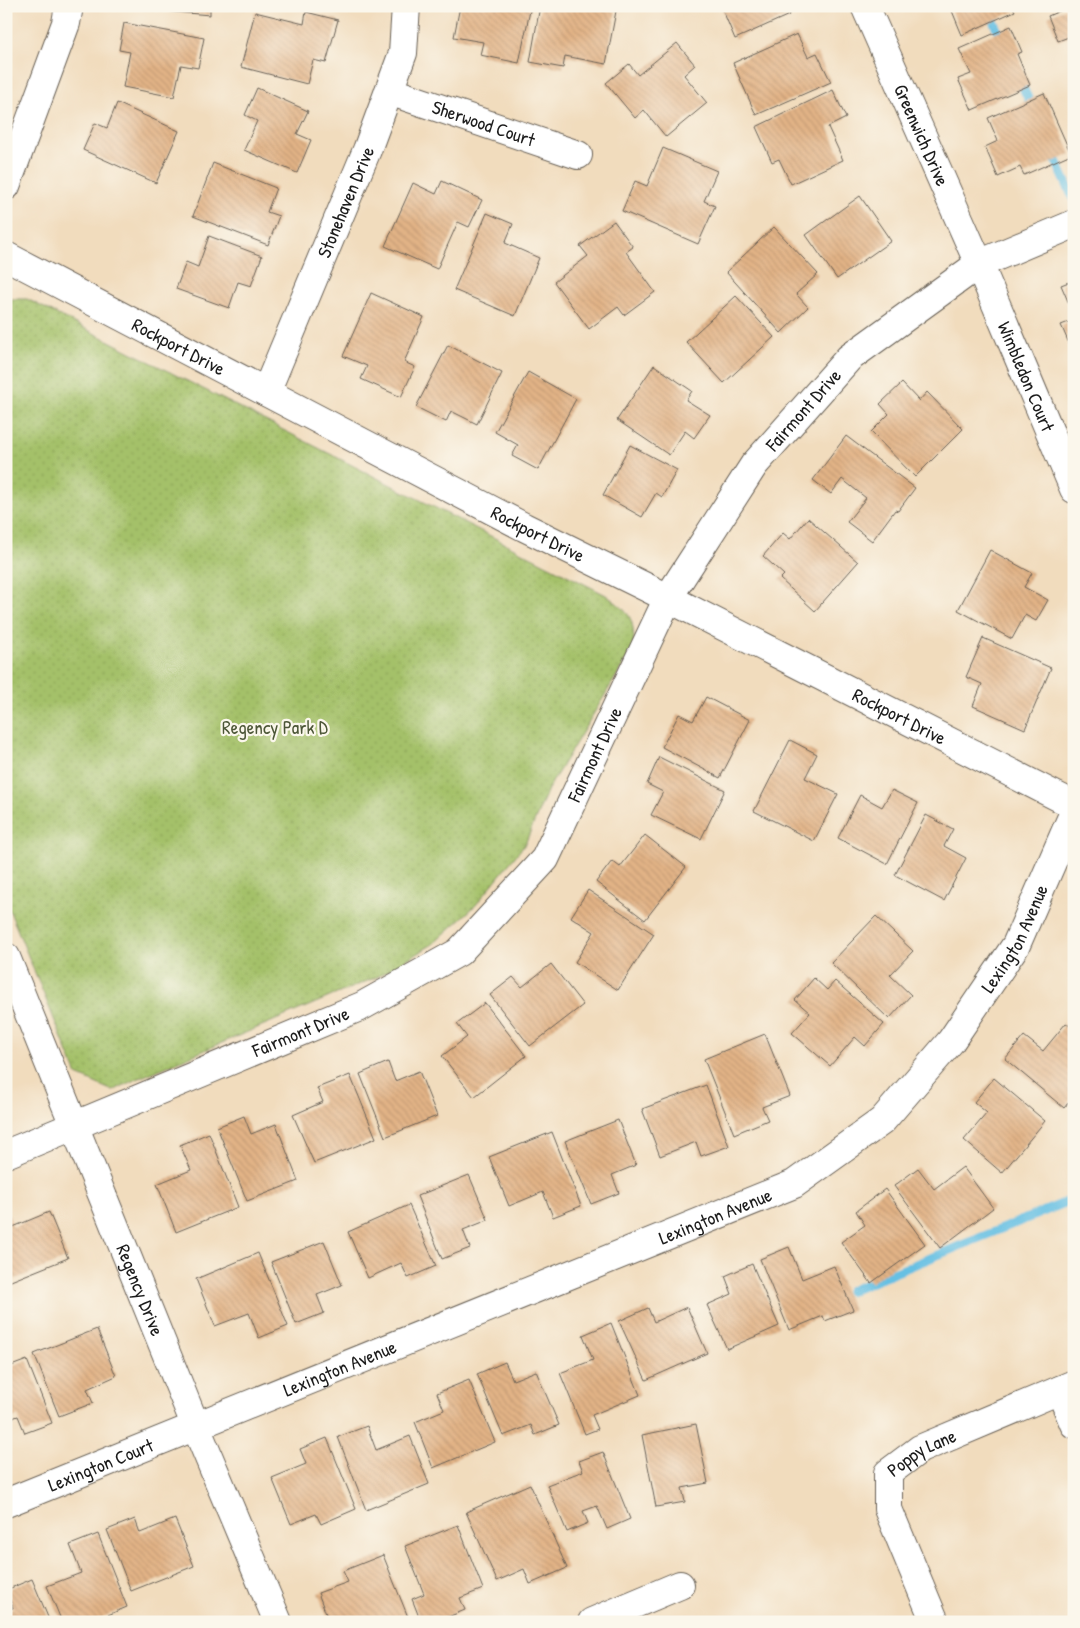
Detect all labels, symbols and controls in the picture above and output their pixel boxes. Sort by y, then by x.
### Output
street label: Greenwich Drive [888,80,956,190]
street label: Sherwood Court [429,94,539,153]
street label: Stonehaven Drive [311,142,380,262]
street label: Rockport Drive [128,311,230,382]
street label: Wimbledon Court [992,317,1061,436]
street label: Fairmont Drive [759,363,847,457]
street label: Rockport Drive [487,499,589,568]
street label: Rockport Drive [848,681,951,751]
street label: Fairmont Drive [560,702,628,807]
park label: Regency Park D [222,714,328,740]
street label: Lexington Avenue [974,880,1054,998]
street label: Fairmont Drive [248,1000,353,1064]
street label: Lexington Avenue [655,1181,776,1250]
street label: Regency Drive [110,1240,171,1340]
street label: Lexington Avenue [279,1333,401,1402]
street label: Poppy Lane [881,1422,960,1482]
street label: Lexington Court [44,1432,157,1498]

